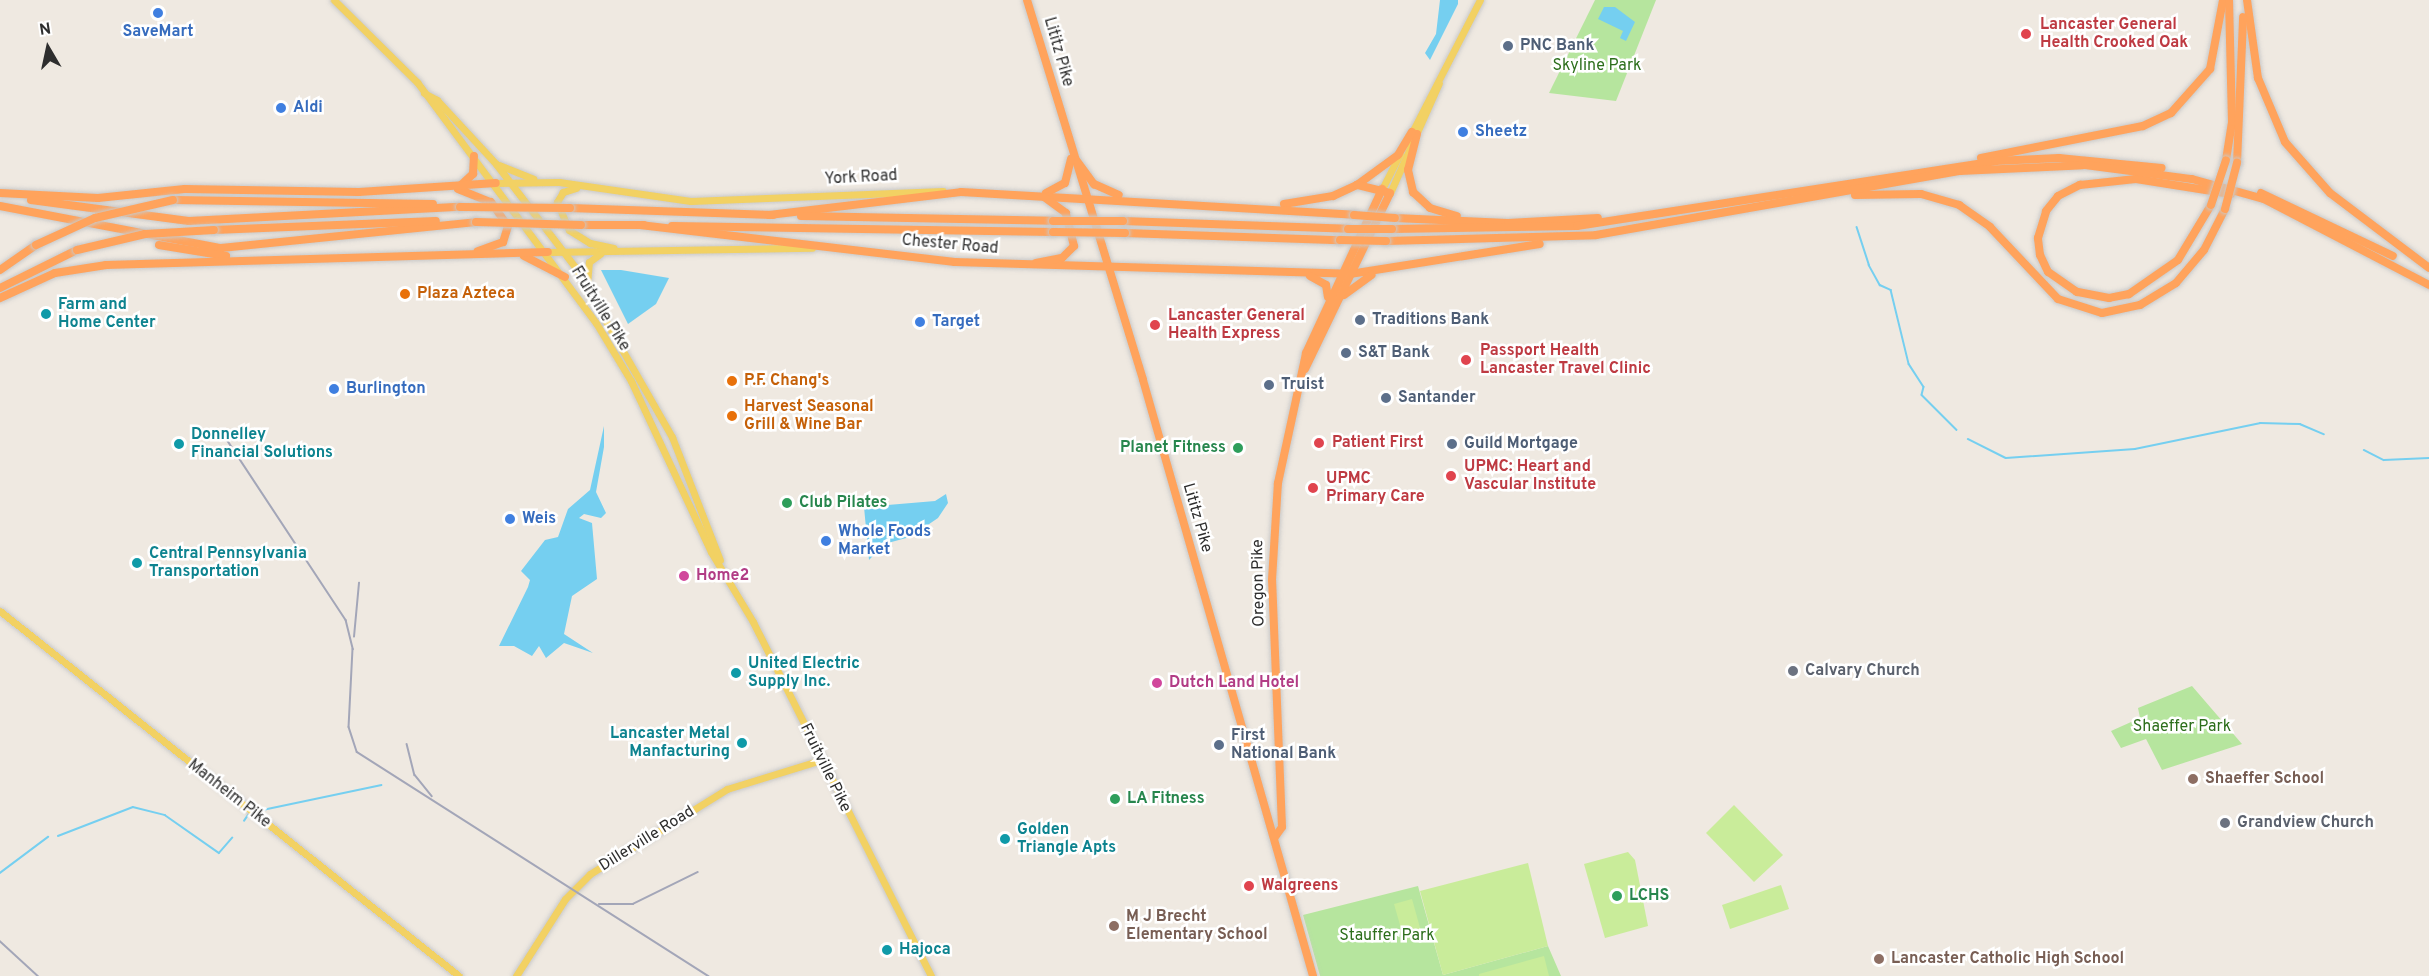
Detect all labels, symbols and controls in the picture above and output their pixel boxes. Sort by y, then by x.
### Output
marker: SaveMart [151,6,165,20]
street label: Lititz Pike [1039,15,1077,89]
place label: Lancaster General Health Crooked Oak [2040,15,2188,53]
north arrow [18,18,78,78]
text: N [38,19,52,41]
place label: SaveMart [122,22,194,42]
marker: Lancaster General Health Crooked Oak [2017,25,2035,43]
place label: PNC Bank [1520,36,1595,56]
marker: PNC Bank [1501,39,1515,53]
park label: Skyline Park [1552,56,1642,76]
place label: Aldi [293,98,323,118]
marker: Aldi [274,101,288,115]
place label: Sheetz [1475,122,1527,142]
marker: Sheetz [1456,125,1470,139]
street label: York Road [824,167,898,189]
street label: Chester Road [901,231,999,259]
street label: Fruitville Pike [566,263,634,355]
place label: Plaza Azteca [417,284,515,304]
marker: Plaza Azteca [398,287,412,301]
place label: Farm and Home Center [58,295,156,333]
place label: Lancaster General Health Express [1168,306,1305,344]
marker: Farm and Home Center [39,307,53,321]
place label: Traditions Bank [1372,310,1489,330]
place label: Target [932,312,980,332]
marker: Traditions Bank [1353,313,1367,327]
marker: Target [913,315,927,329]
marker: Lancaster General Health Express [1146,316,1164,334]
place label: Passport Health Lancaster Travel Clinic [1480,341,1651,379]
place label: S&T Bank [1358,343,1430,363]
marker: S&T Bank [1339,346,1353,360]
marker: Passport Health Lancaster Travel Clinic [1457,351,1475,369]
place label: P.F. Chang's [744,371,829,391]
marker: P.F. Chang's [725,374,739,388]
place label: Truist [1281,375,1324,395]
marker: Truist [1262,378,1276,392]
place label: Burlington [346,379,426,399]
marker: Burlington [327,382,341,396]
place label: Santander [1398,388,1476,408]
marker: Santander [1379,391,1393,405]
place label: Harvest Seasonal Grill & Wine Bar [744,397,874,435]
marker: Harvest Seasonal Grill & Wine Bar [725,409,739,423]
place label: Donnelley Financial Solutions [191,425,333,463]
place label: Patient First [1332,433,1424,453]
marker: Patient First [1310,434,1328,452]
place label: Guild Mortgage [1464,434,1578,454]
marker: Donnelley Financial Solutions [172,437,186,451]
marker: Guild Mortgage [1445,437,1459,451]
place label: Planet Fitness [1120,438,1226,458]
marker: Planet Fitness [1231,441,1245,455]
place label: UPMC: Heart and Vascular Institute [1464,457,1596,495]
marker: UPMC: Heart and Vascular Institute [1442,467,1460,485]
place label: UPMC Primary Care [1326,469,1425,507]
marker: UPMC Primary Care [1304,479,1322,497]
street label: Lititz Pike [1178,481,1216,555]
place label: Club Pilates [799,493,887,513]
marker: Club Pilates [780,496,794,510]
place label: Weis [522,509,556,529]
marker: Weis [503,512,517,526]
place label: Whole Foods Market [838,522,931,560]
marker: Whole Foods Market [819,534,833,548]
street label: Oregon Pike [1249,539,1269,627]
place label: Central Pennsylvania Transportation [149,544,307,582]
marker: Central Pennsylvania Transportation [130,556,144,570]
place label: Home2 [696,566,749,586]
marker: Home2 [677,569,691,583]
place label: United Electric Supply Inc. [748,654,860,692]
place label: Calvary Church [1805,661,1920,681]
marker: Calvary Church [1786,664,1800,678]
marker: United Electric Supply Inc. [729,666,743,680]
place label: Dutch Land Hotel [1169,673,1299,693]
marker: Dutch Land Hotel [1150,676,1164,690]
park label: Shaeffer Park [2133,717,2231,737]
street label: Fruitville Pike [795,720,855,816]
place label: Lancaster Metal Manfacturing [610,724,730,762]
place label: First National Bank [1231,726,1336,764]
marker: Lancaster Metal Manfacturing [735,736,749,750]
marker: First National Bank [1212,738,1226,752]
street label: Manheim Pike [184,756,274,832]
place label: Shaeffer School [2205,769,2324,789]
marker: Shaeffer School [2186,772,2200,786]
place label: LA Fitness [1127,789,1205,809]
marker: LA Fitness [1108,792,1122,806]
street label: Dillerville Road [596,802,698,876]
place label: Grandview Church [2237,813,2374,833]
marker: Grandview Church [2218,816,2232,830]
place label: Golden Triangle Apts [1017,820,1117,858]
marker: Golden Triangle Apts [998,832,1012,846]
place label: Walgreens [1261,876,1338,896]
marker: Walgreens [1242,879,1256,893]
place label: LCHS [1629,886,1669,906]
marker: LCHS [1610,889,1624,903]
place label: M J Brecht Elementary School [1126,907,1268,945]
marker: M J Brecht Elementary School [1107,919,1121,933]
park label: Stauffer Park [1339,926,1435,946]
place label: Hajoca [899,940,951,960]
marker: Hajoca [880,943,894,957]
place label: Lancaster Catholic High School [1891,949,2124,969]
marker: Lancaster Catholic High School [1872,952,1886,966]

